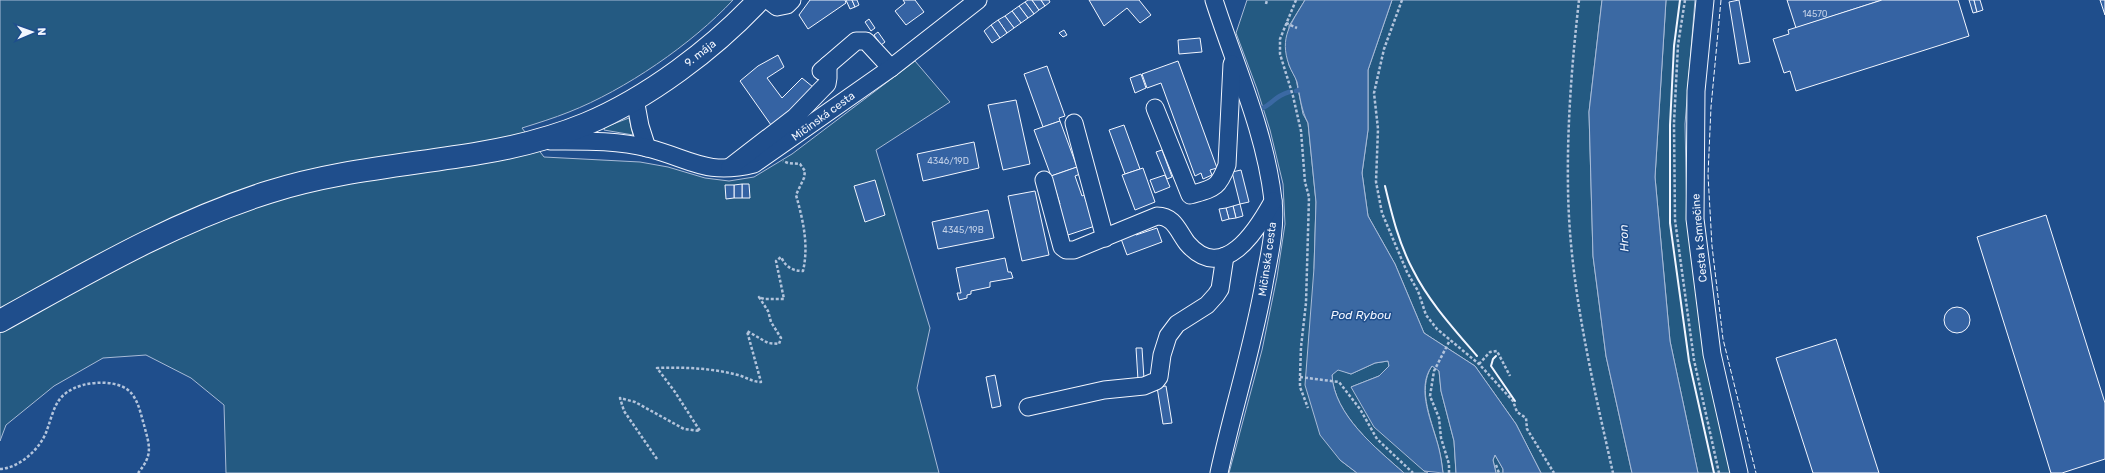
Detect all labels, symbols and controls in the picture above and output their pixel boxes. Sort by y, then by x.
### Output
house number: 14570 [1802,9,1828,19]
north arrow [12,12,52,52]
text: N [35,27,48,36]
street label: 9. mája [682,37,719,70]
street label: Mičinská cesta [789,89,857,144]
house number: 4346/19D [927,156,969,166]
street label: Cesta k Smrečine [1689,193,1710,283]
street label: Mičinská cesta [1256,221,1279,297]
water label: Hron [1617,224,1631,252]
house number: 4345/19B [942,225,984,235]
water label: Pod Rybou [1331,308,1391,322]

